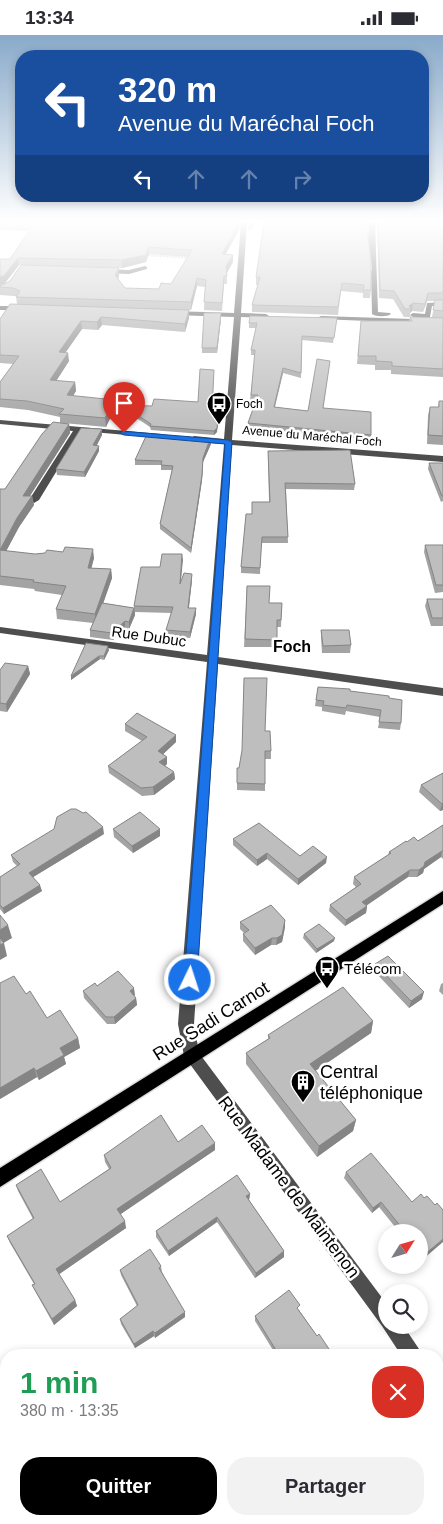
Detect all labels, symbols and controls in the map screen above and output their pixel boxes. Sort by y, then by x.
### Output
text: 13:34 [25,7,74,28]
icon: left [35,70,100,135]
text: 320 m [118,70,217,109]
text: Avenue du Maréchal Foch [118,111,374,136]
icon: left [129,165,157,193]
icon: ahead [182,165,210,193]
icon: ahead [235,165,263,193]
icon: right [288,165,316,193]
pin [103,382,145,433]
icon: arrive [110,389,138,417]
bus stop icon: Foch [206,391,232,425]
place label: Foch [236,397,263,411]
street label: Avenue du Maréchal Foch [242,423,382,449]
street label: Rue Dubuc [111,622,188,650]
district label: Foch [273,638,311,655]
position arrow [163,953,215,1005]
bus stop icon: Télécom [314,955,340,989]
place label: Télécom [344,960,402,977]
street label: Rue Sadi Carnot [149,977,273,1065]
place label: Central téléphonique [320,1062,423,1103]
building icon: Central téléphonique [290,1069,316,1103]
street label: Rue Madame de Maintenon [214,1092,364,1282]
north arrow [378,1224,428,1274]
map controls [378,1224,428,1334]
button: search [378,1284,428,1334]
text: 1 min [20,1366,98,1399]
button: close [372,1366,424,1418]
text: 380 m · 13:35 [20,1402,119,1419]
button: Quitter [20,1457,217,1515]
button: Partager [227,1457,424,1515]

